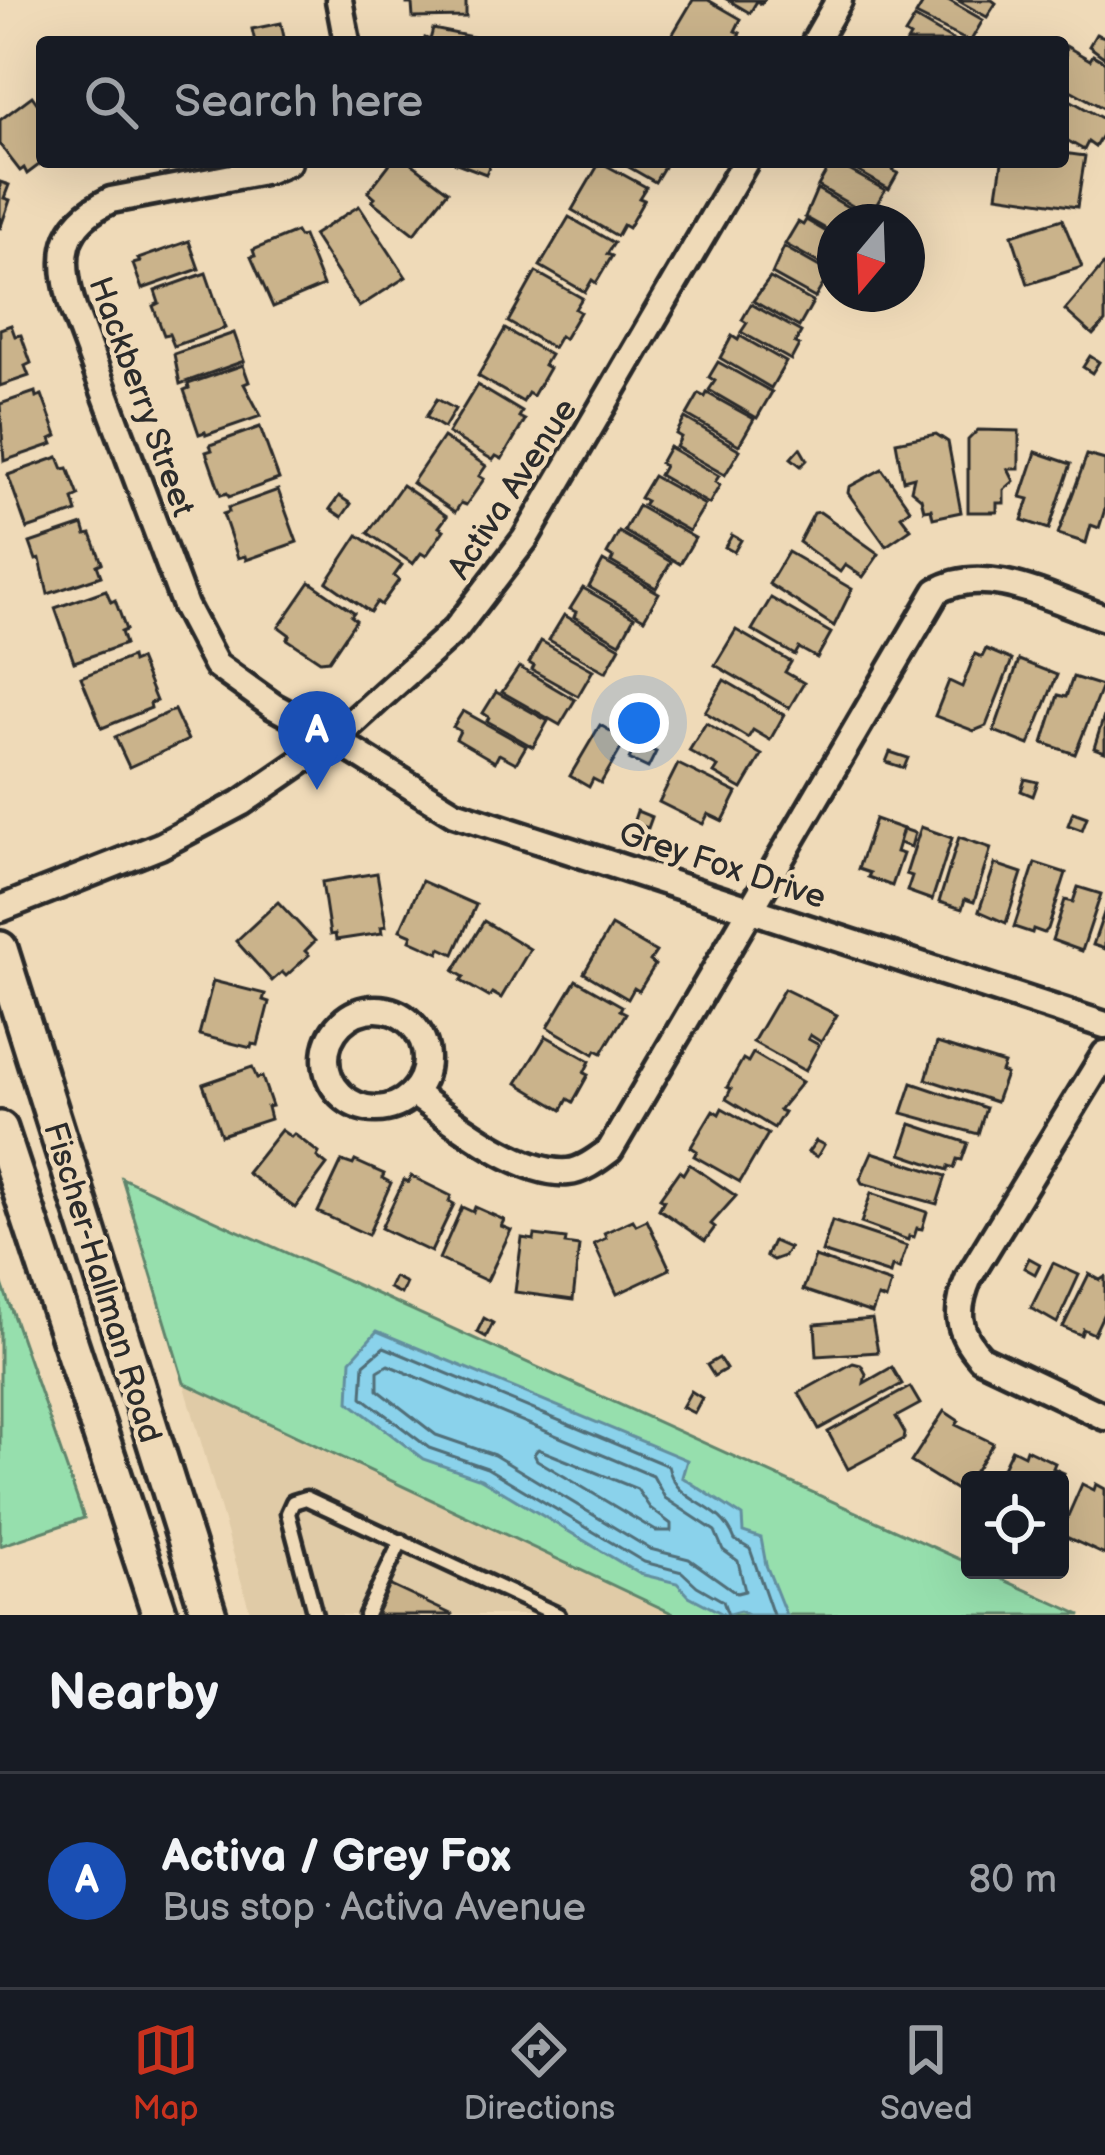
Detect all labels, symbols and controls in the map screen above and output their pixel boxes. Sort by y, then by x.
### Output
search box [36,36,1069,168]
icon: search [78,69,144,135]
text: Search here [174,75,423,130]
north arrow [817,204,925,312]
street label: Hackberry Street [79,272,203,522]
street label: Activa Avenue [439,391,586,587]
pin: A [278,691,356,790]
your location [609,693,669,753]
street label: Grey Fox Drive [614,814,831,918]
street label: Fischer-Hallman Road [34,1118,170,1448]
map controls [961,1471,1069,1579]
button: locate [961,1471,1069,1579]
text: Nearby [48,1663,219,1724]
text: Activa / Grey Fox [162,1830,511,1885]
text: A [75,1857,99,1904]
text: 80 m [969,1857,1057,1904]
text: Bus stop · Activa Avenue [162,1885,586,1932]
tab: Map [132,2017,199,2129]
tab: Directions [463,2017,615,2129]
tab: Saved [880,2017,973,2129]

